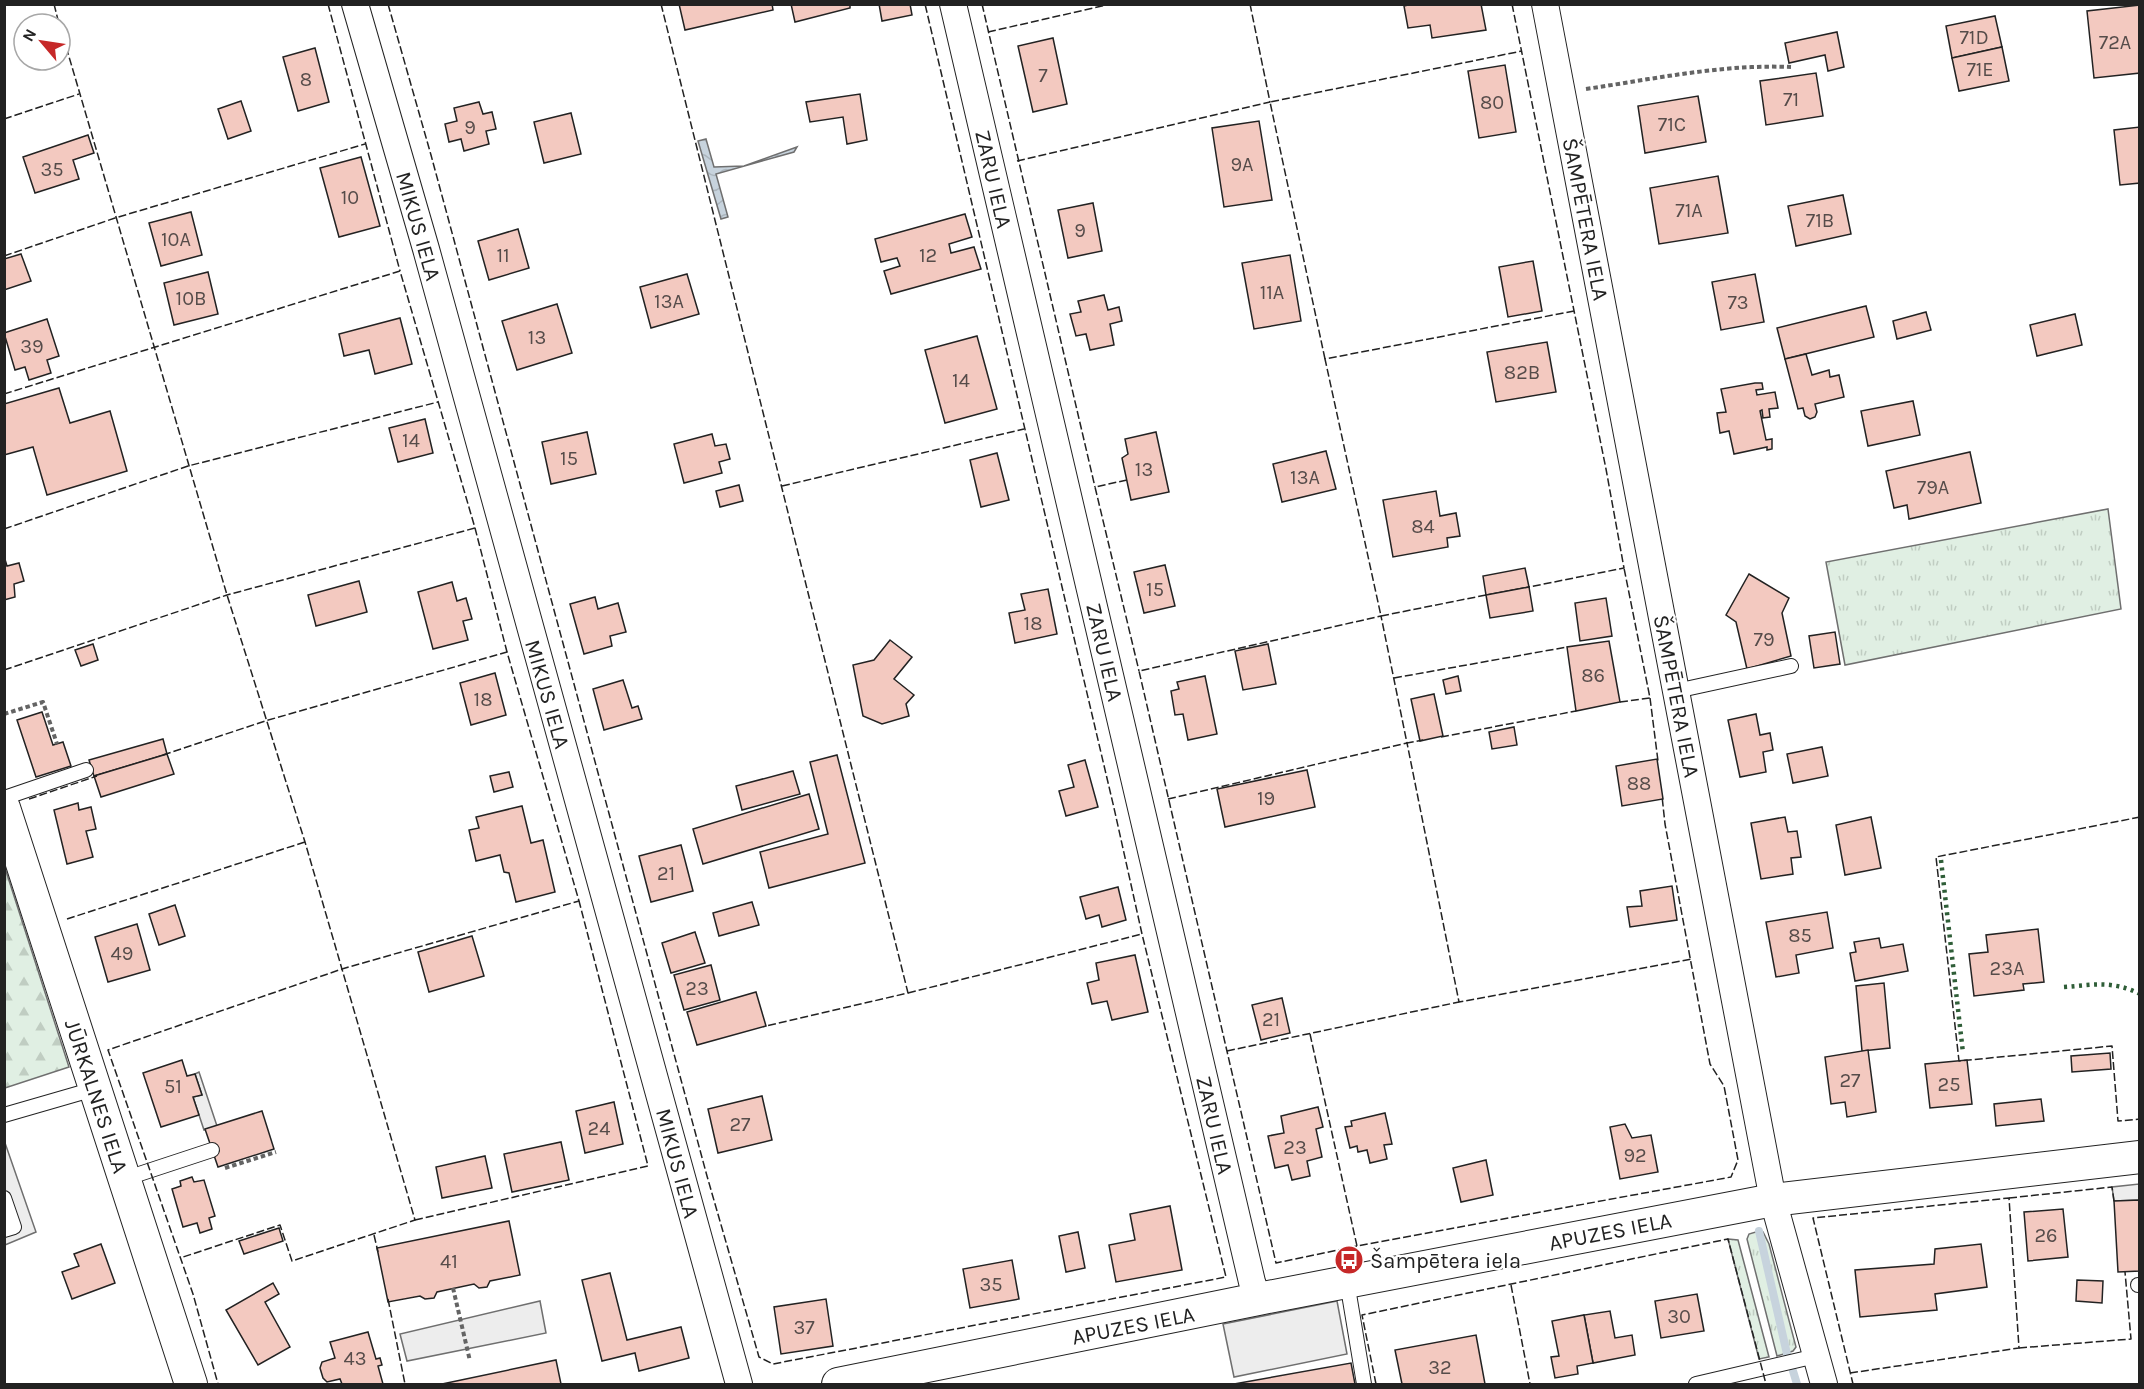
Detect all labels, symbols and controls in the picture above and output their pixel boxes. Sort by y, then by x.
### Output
north arrow [12,12,72,72]
text: N [18,25,40,45]
house number: 71D [1959,26,1989,49]
house number: 72A [2099,31,2131,54]
house number: 71E [1966,58,1994,81]
house number: 7 [1038,64,1048,87]
house number: 8 [300,68,312,91]
house number: 71 [1783,88,1799,111]
house number: 80 [1480,91,1504,114]
house number: 71C [1658,113,1686,136]
house number: 9 [464,116,476,139]
street label: ZARU IELA [969,127,1017,231]
street label: ŠAMPĒTERA IELA [1556,135,1615,303]
house number: 9A [1230,153,1254,176]
house number: 35 [40,158,64,181]
street label: MIKUS IELA [390,169,446,284]
house number: 10 [341,186,359,209]
house number: 71A [1675,199,1703,222]
house number: 71B [1806,209,1834,232]
house number: 9 [1074,219,1086,242]
house number: 10A [161,228,191,251]
house number: 11 [496,244,510,267]
house number: 12 [919,244,937,267]
house number: 11A [1260,281,1284,304]
house number: 10B [176,287,206,310]
house number: 13A [654,290,684,313]
house number: 73 [1727,291,1749,314]
house number: 13 [528,326,546,349]
house number: 39 [20,335,44,358]
house number: 82B [1504,361,1540,384]
house number: 14 [952,369,970,392]
house number: 14 [402,429,420,452]
house number: 15 [560,447,578,470]
house number: 13 [1135,458,1153,481]
house number: 13A [1290,466,1320,489]
house number: 79A [1917,476,1949,499]
house number: 84 [1411,515,1435,538]
house number: 15 [1146,578,1164,601]
street label: ZARU IELA [1080,600,1128,704]
house number: 18 [1024,612,1042,635]
street label: ŠAMPĒTERA IELA [1647,612,1706,780]
house number: 79 [1754,628,1775,651]
street label: MIKUS IELA [519,637,575,752]
house number: 86 [1581,664,1605,687]
house number: 18 [474,688,492,711]
house number: 88 [1627,772,1651,795]
house number: 19 [1257,787,1275,810]
house number: 21 [657,862,675,885]
house number: 85 [1788,924,1812,947]
house number: 49 [111,942,133,965]
house number: 23A [1990,957,2024,980]
house number: 23 [685,977,709,1000]
house number: 21 [1262,1008,1280,1031]
street label: JŪRKALNES IELA [59,1016,133,1177]
house number: 27 [1840,1069,1861,1092]
street label: ZARU IELA [1190,1073,1238,1177]
house number: 25 [1938,1073,1960,1096]
house number: 51 [164,1075,182,1098]
street label: MIKUS IELA [650,1106,704,1221]
house number: 27 [730,1113,751,1136]
house number: 24 [588,1117,610,1140]
house number: 23 [1283,1136,1307,1159]
house number: 92 [1623,1144,1647,1167]
street label: APUZES IELA [1547,1207,1674,1257]
house number: 26 [2034,1224,2058,1247]
bus stop icon: Šampētera iela [1333,1244,1365,1276]
place label: Šampētera iela [1370,1247,1521,1274]
house number: 41 [440,1250,458,1273]
house number: 35 [979,1273,1003,1296]
street label: APUZES IELA [1070,1301,1197,1351]
house number: 30 [1667,1305,1691,1328]
house number: 37 [793,1316,815,1339]
house number: 43 [344,1347,366,1370]
house number: 32 [1428,1356,1452,1379]

